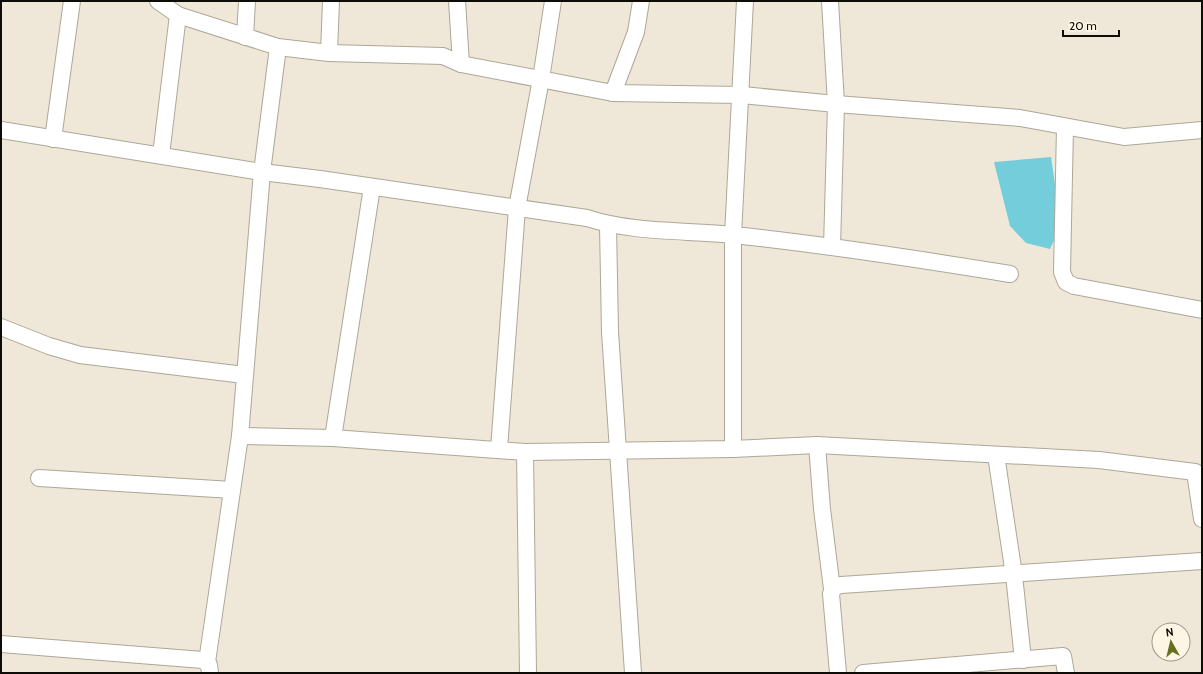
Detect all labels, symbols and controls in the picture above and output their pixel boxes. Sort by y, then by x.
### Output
scale bar [1063,12,1119,38]
text: 20 m [1069,18,1097,33]
north arrow [1151,622,1191,662]
text: N [1165,625,1174,640]

